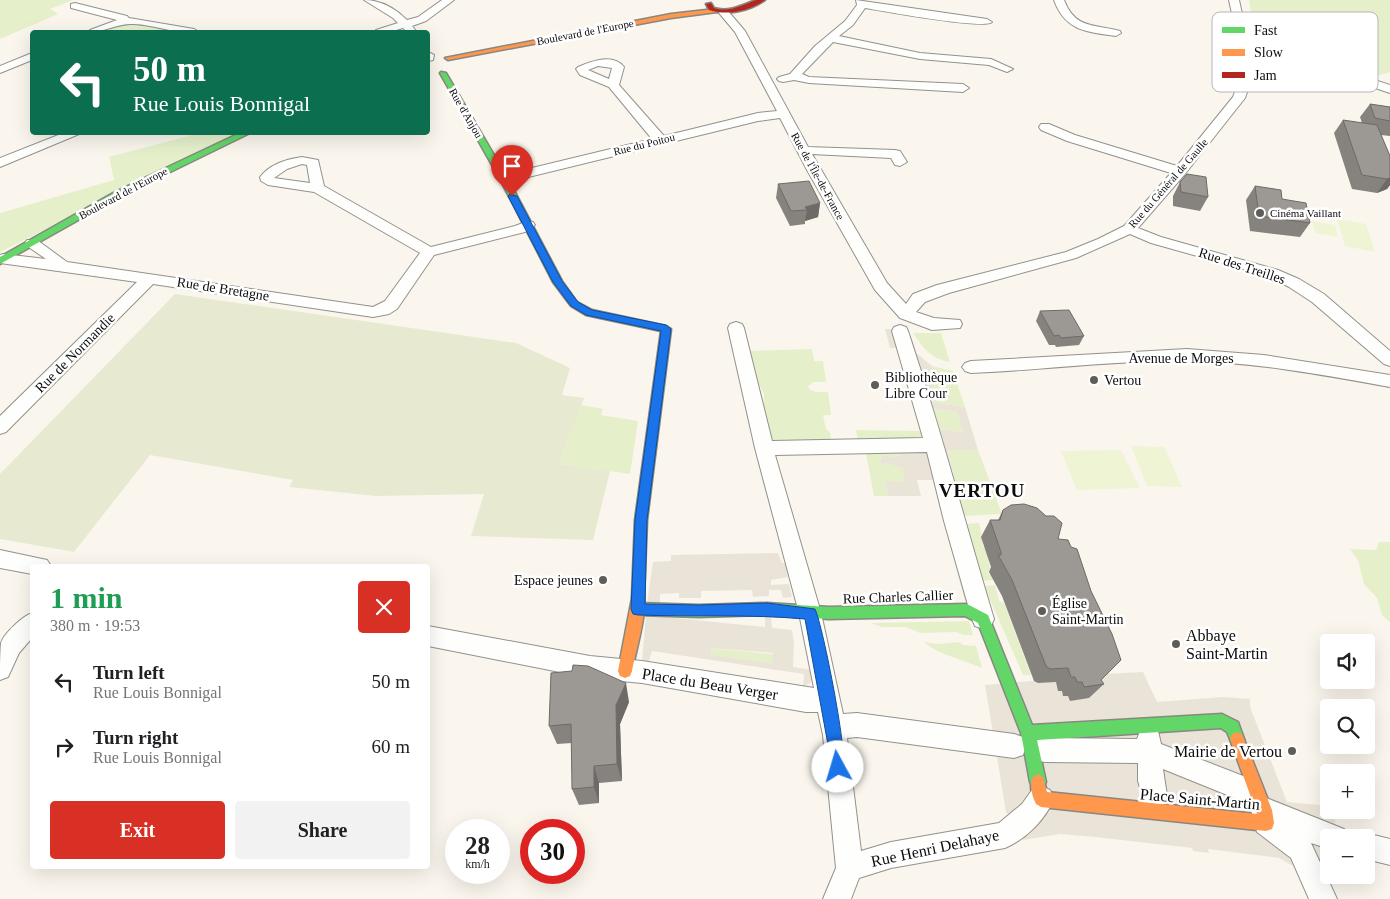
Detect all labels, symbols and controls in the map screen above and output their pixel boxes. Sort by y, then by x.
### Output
legend [1212,12,1378,92]
street label: Boulevard de l'Europe [536,17,635,47]
text: Fast [1254,23,1277,38]
text: Slow [1254,45,1284,60]
icon: left [50,50,115,115]
text: 50 m [133,50,206,89]
text: Jam [1254,68,1277,83]
street label: Rue d'Anjou [447,86,485,140]
text: Rue Louis Bonnigal [133,91,310,116]
street label: Rue du Poitou [612,130,676,157]
street label: Rue de l'Île-de-France [789,130,847,222]
street label: Rue du Général de Gaulle [1126,136,1210,230]
pin [491,145,533,196]
icon: arrive [498,152,526,180]
street label: Boulevard de l'Europe [77,165,169,221]
marker: Cinéma Vaillant [1254,207,1266,219]
place label: Cinéma Vaillant [1270,207,1341,219]
street label: Rue des Treilles [1197,245,1287,287]
street label: Rue de Bretagne [176,274,270,304]
street label: Rue de Normandie [32,310,118,396]
street label: Avenue de Morges [1128,351,1234,366]
place label: Bibliothèque Libre Cour [885,370,957,401]
place label: Vertou [1104,373,1141,388]
marker: Vertou [1088,374,1100,386]
marker: Bibliothèque Libre Cour [869,379,881,391]
district label: VERTOU [939,480,1025,501]
place label: Espace jeunes [514,573,593,588]
marker: Espace jeunes [597,574,609,586]
text: 1 min [50,581,123,614]
button: close [358,581,410,633]
street label: Rue Charles Callier [843,588,954,606]
place label: Église Saint-Martin [1052,595,1124,627]
marker: Église Saint-Martin [1036,605,1048,617]
text: 380 m · 19:53 [50,617,140,634]
place label: Abbaye Saint-Martin [1186,627,1268,662]
map controls [1320,634,1375,884]
button: sound [1320,634,1375,689]
marker: Abbaye Saint-Martin [1170,638,1182,650]
text: Turn left [93,662,165,683]
street label: Place du Beau Verger [641,665,780,704]
icon: left [50,668,78,696]
text: 50 m [371,671,410,692]
text: Rue Louis Bonnigal [93,684,222,701]
button: search [1320,699,1375,754]
text: Turn right [93,727,178,748]
icon: right [50,733,78,761]
text: 60 m [371,736,410,757]
position arrow [811,740,863,792]
place label: Mairie de Vertou [1174,743,1282,760]
marker: Mairie de Vertou [1286,745,1298,757]
text: Rue Louis Bonnigal [93,749,222,766]
button: + [1320,764,1375,819]
street label: Place Saint-Martin [1139,785,1261,813]
button: Exit [50,801,225,859]
button: Share [235,801,410,859]
speed limit sign: 30 [520,819,585,884]
street label: Rue Henri Delahaye [869,826,1001,871]
button: − [1320,829,1375,884]
text: 28 [465,832,490,859]
text: km/h [465,857,490,871]

